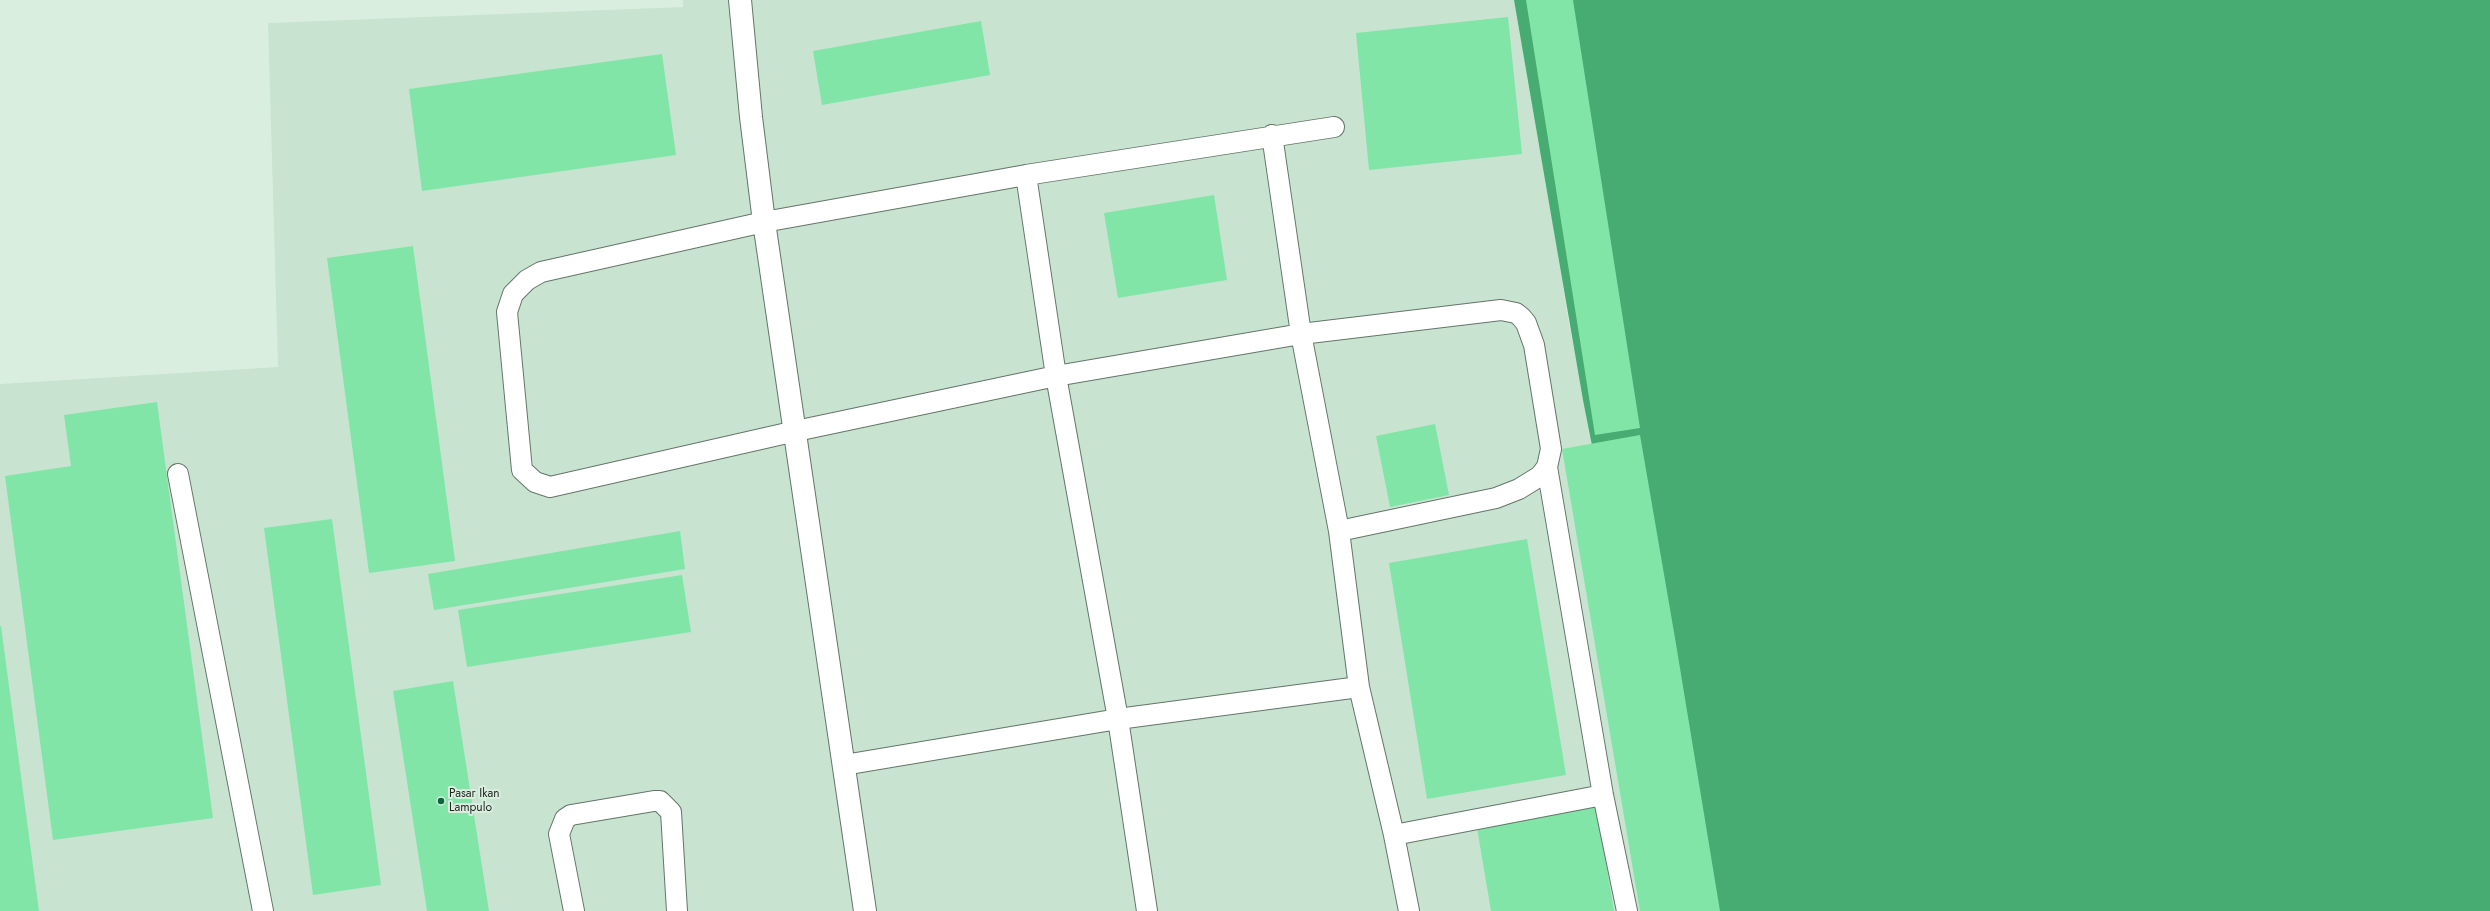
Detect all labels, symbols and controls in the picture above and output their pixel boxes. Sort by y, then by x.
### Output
place label: Pasar Ikan Lampulo [449,787,500,815]
marker: Pasar Ikan Lampulo [436,796,446,806]

